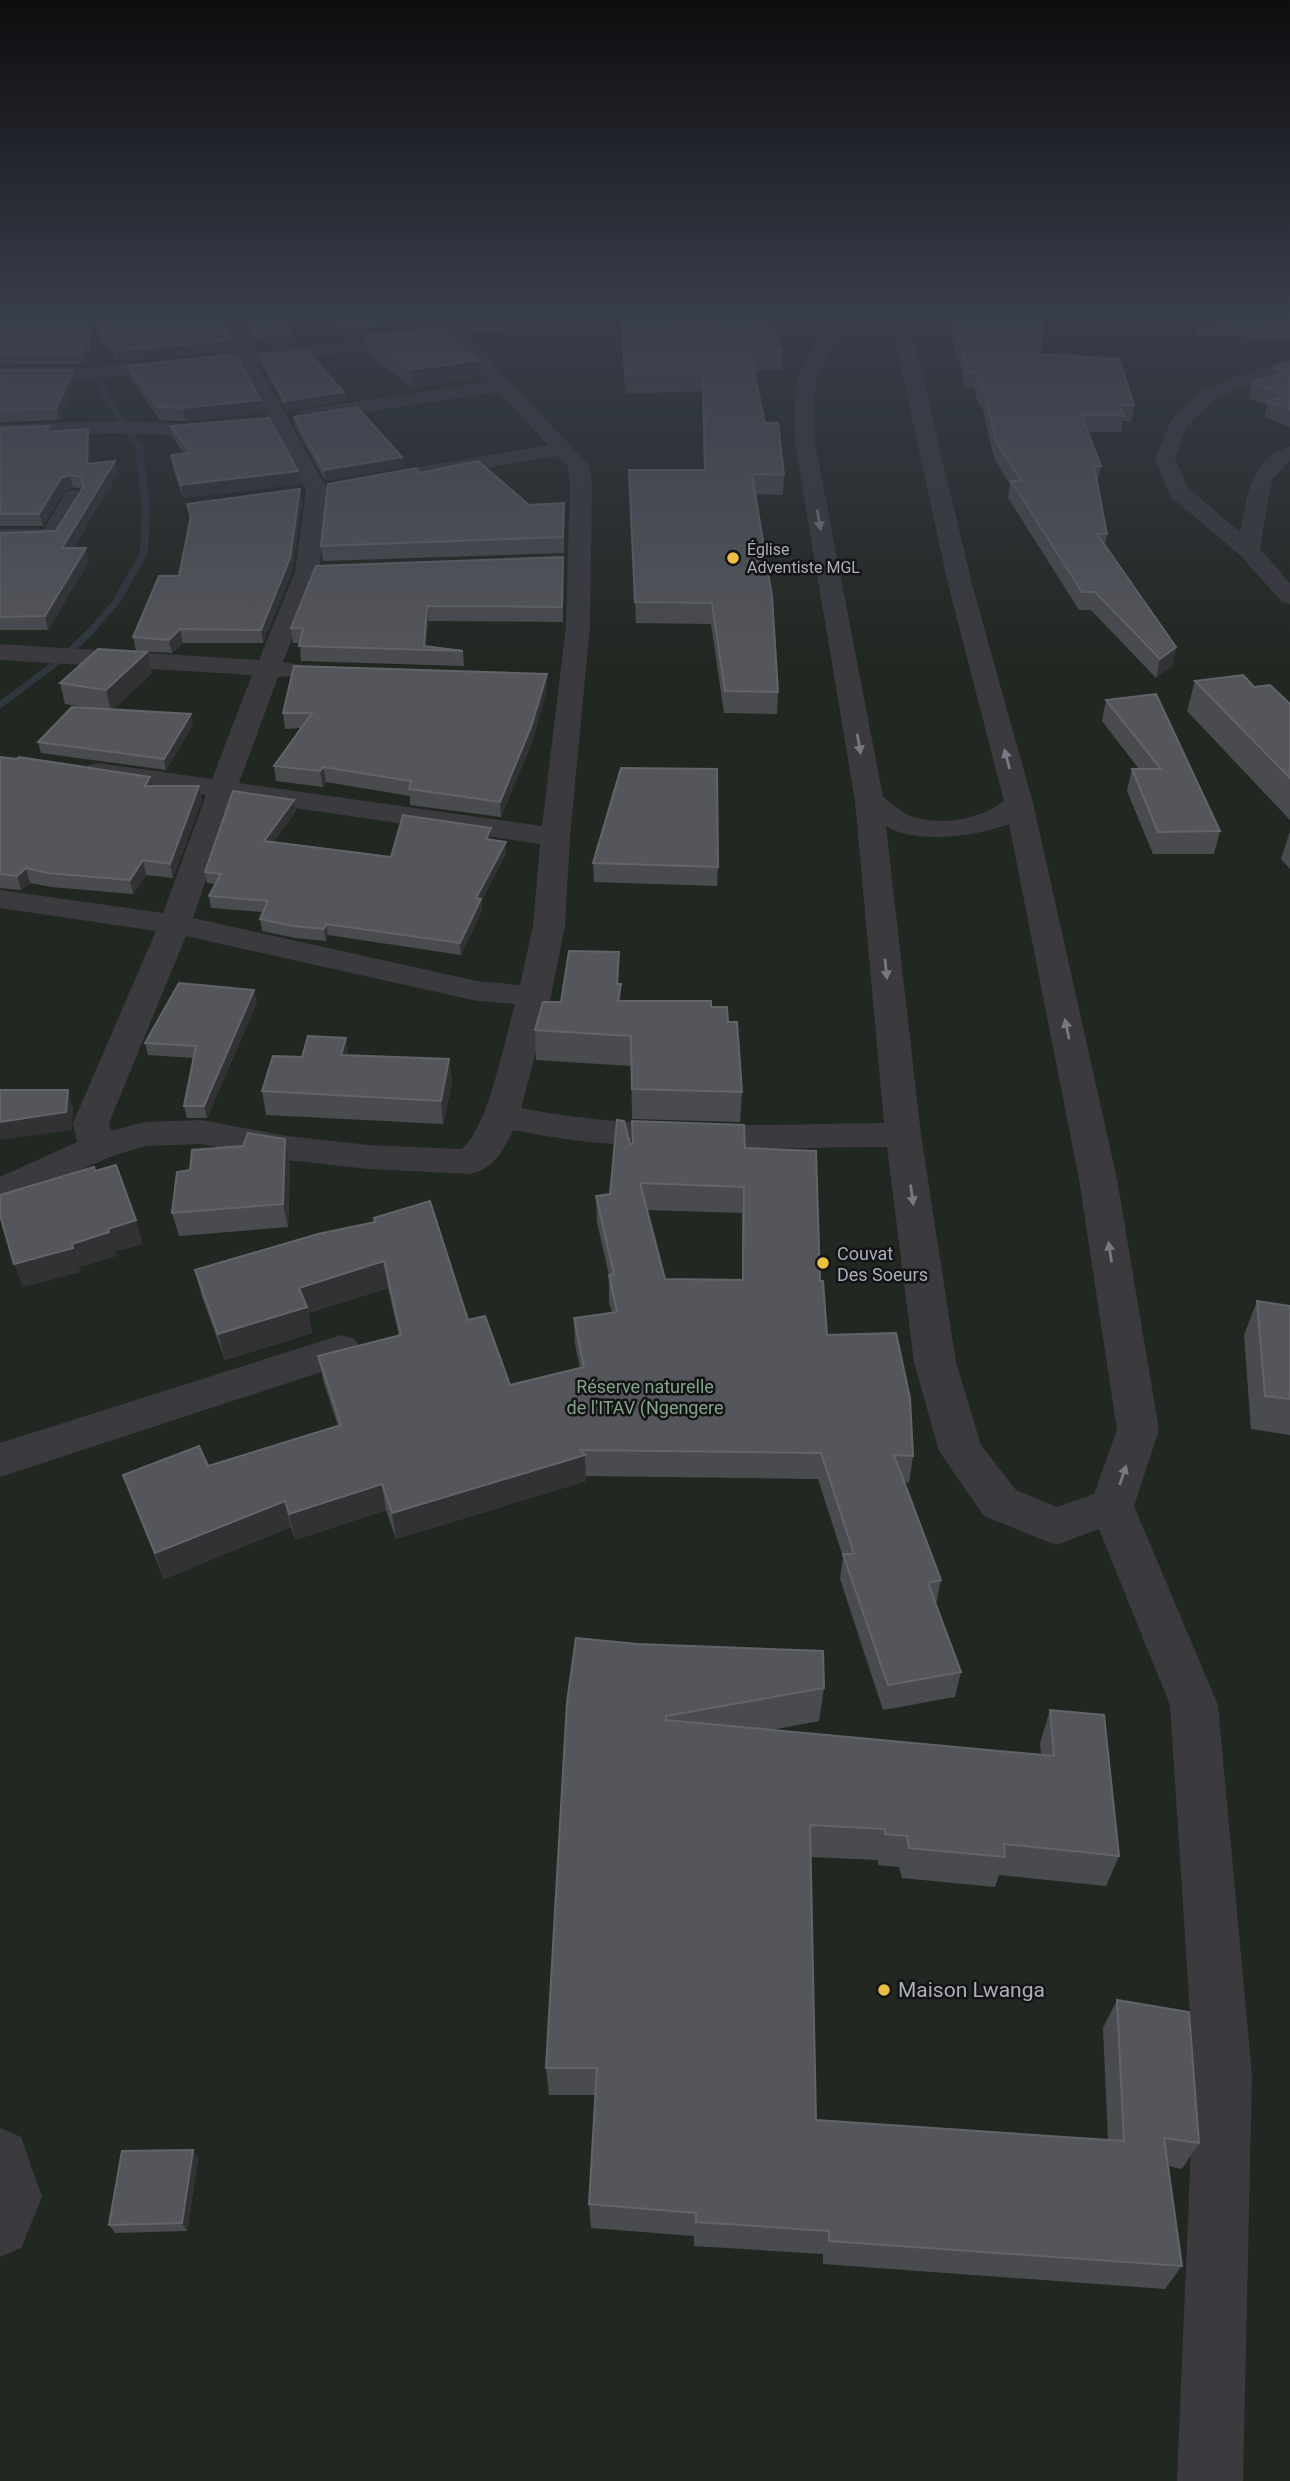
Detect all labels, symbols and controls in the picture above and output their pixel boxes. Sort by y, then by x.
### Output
one-way arrow [814,509,825,531]
place label: Église Adventiste MGL [747,540,860,577]
marker: Église Adventiste MGL [725,550,741,566]
one-way arrow [854,733,865,755]
one-way arrow [1001,748,1012,770]
one-way arrow [881,958,892,980]
one-way arrow [1061,1018,1072,1040]
one-way arrow [906,1184,917,1206]
one-way arrow [1104,1241,1115,1263]
place label: Couvat Des Soeurs [837,1243,928,1285]
marker: Couvat Des Soeurs [815,1255,831,1271]
park label: Réserve naturelle de l'ITAV (Ngengere [567,1376,724,1419]
one-way arrow [1118,1464,1129,1485]
place label: Maison Lwanga [898,1978,1045,2002]
marker: Maison Lwanga [876,1982,892,1998]

